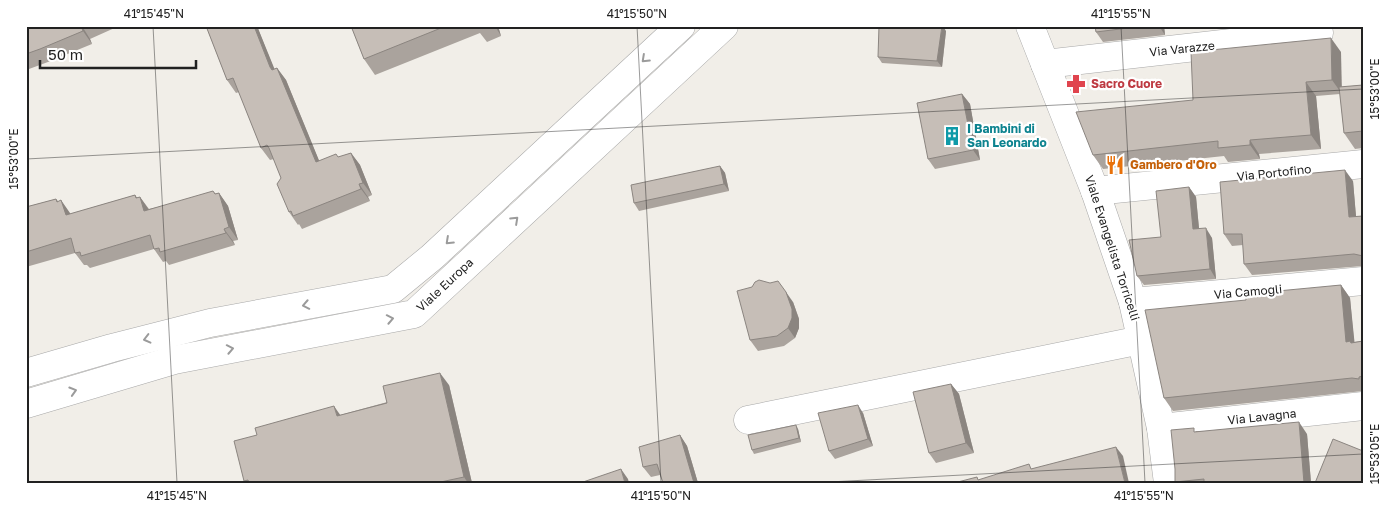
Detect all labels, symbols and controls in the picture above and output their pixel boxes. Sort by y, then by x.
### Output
text: 41°15'45"N [124,6,184,21]
text: 41°15'50"N [607,6,667,21]
text: 41°15'55"N [1091,6,1151,21]
scale bar [40,38,196,70]
street label: Via Varazze [1148,38,1215,59]
text: 50 m [48,45,83,63]
one-way arrow [642,53,651,62]
text: 15°53'00"E [1367,59,1382,119]
pharmacy icon: Sacro Cuore [1065,73,1087,95]
place label: Sacro Cuore [1091,76,1162,91]
place label: I Bambini di San Leonardo [967,121,1047,150]
building icon: I Bambini di San Leonardo [941,125,963,147]
text: 15°53'00"E [6,129,21,189]
restaurant icon: Gambero d'Oro [1104,154,1126,176]
place label: Gambero d'Oro [1130,157,1217,172]
street label: Via Portofino [1236,161,1312,184]
street label: Viale Evangelista Torricelli [1082,173,1143,323]
one-way arrow [509,217,518,226]
one-way arrow [446,235,455,244]
street label: Viale Europa [413,255,476,315]
street label: Via Camogli [1213,281,1283,302]
one-way arrow [301,299,310,310]
one-way arrow [385,314,394,324]
one-way arrow [142,333,151,344]
one-way arrow [226,345,234,355]
one-way arrow [68,386,77,396]
street label: Via Lavagna [1227,405,1297,428]
text: 15°53'05"E [1367,424,1382,484]
text: 41°15'45"N [147,488,207,503]
text: 41°15'50"N [631,488,691,503]
text: 41°15'55"N [1114,488,1174,503]

